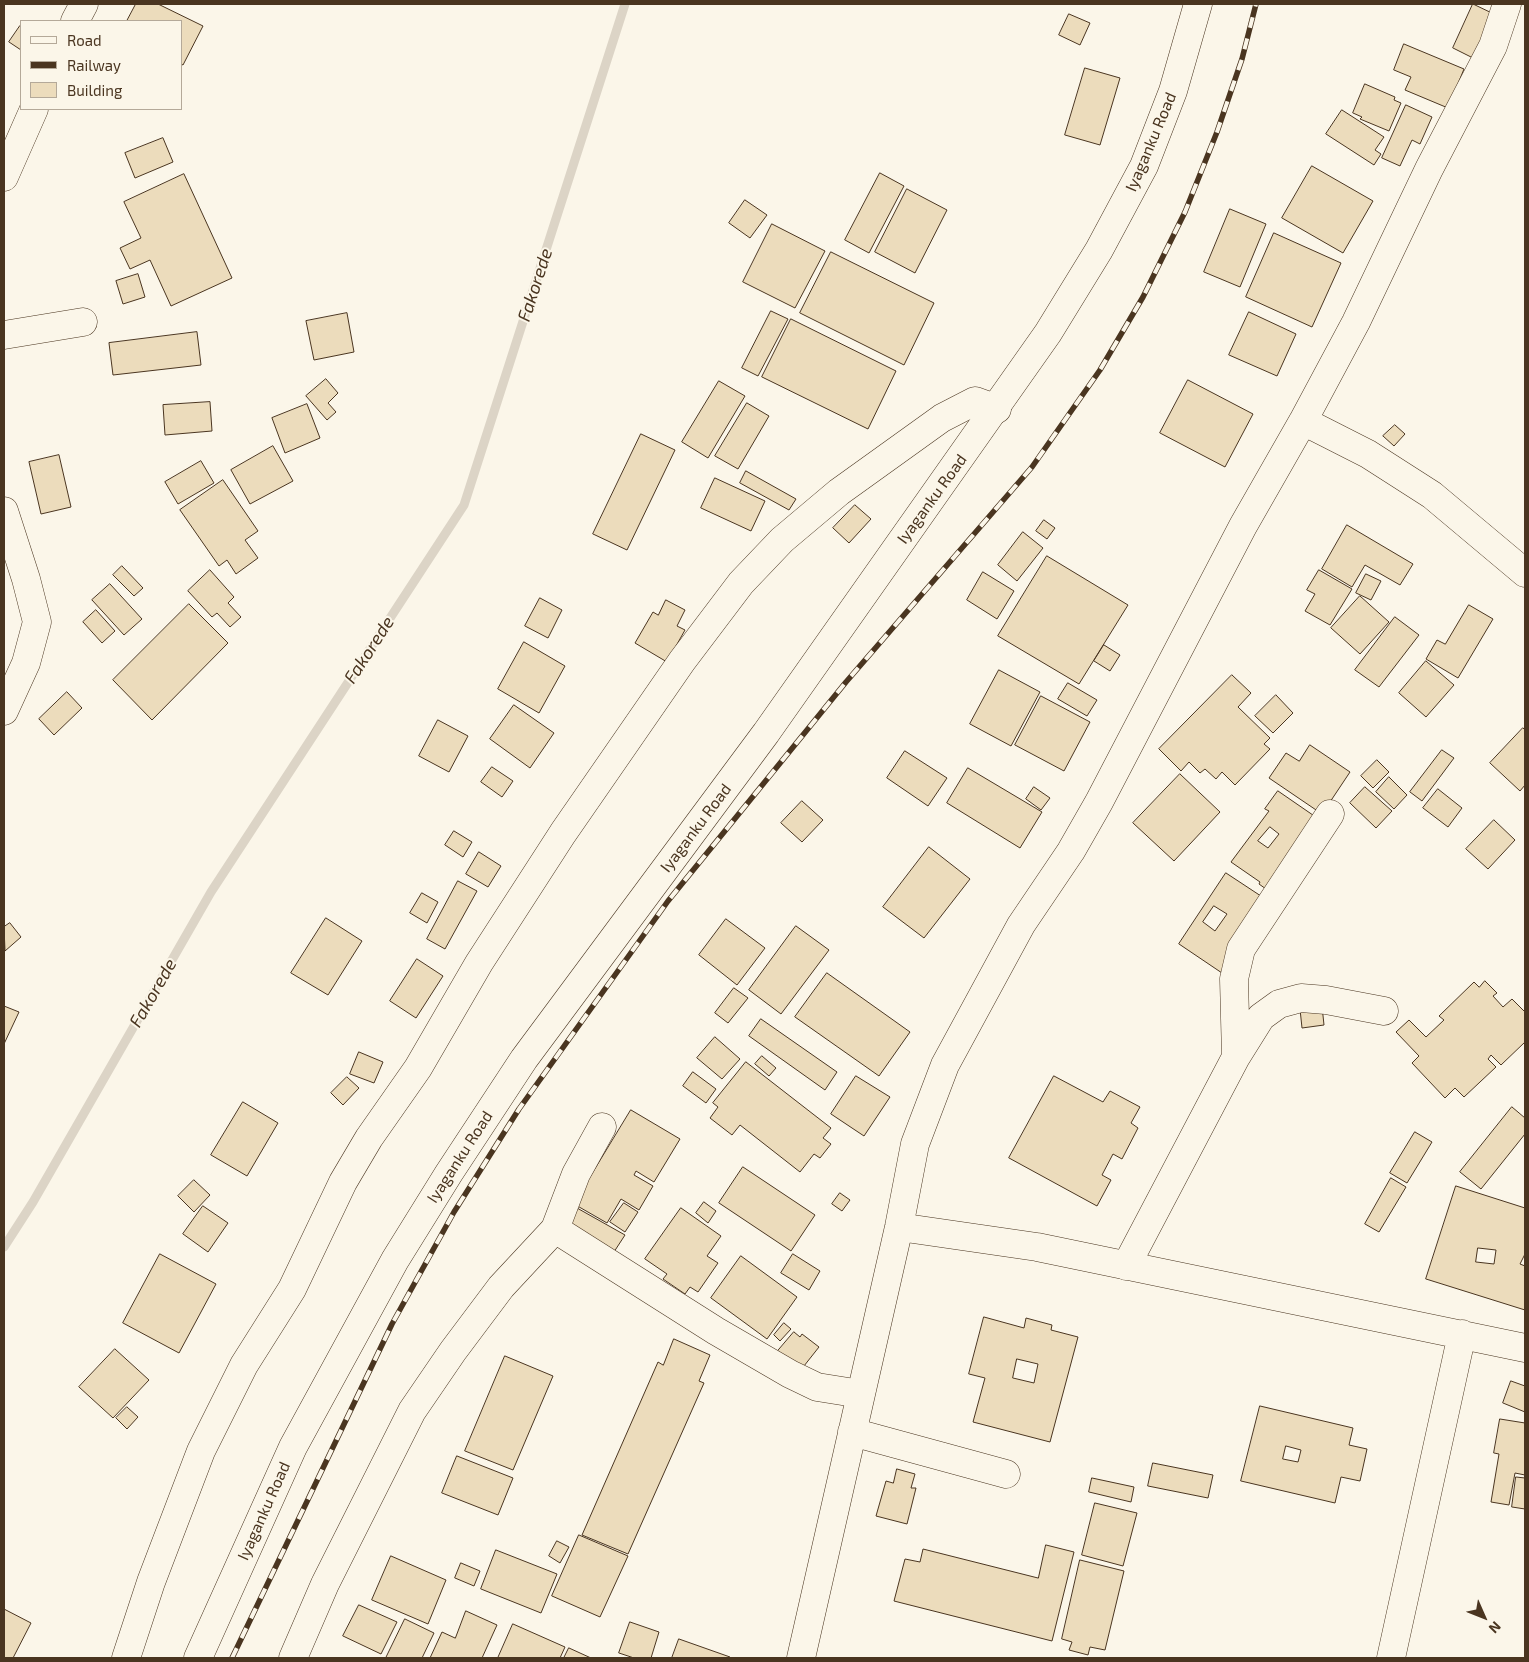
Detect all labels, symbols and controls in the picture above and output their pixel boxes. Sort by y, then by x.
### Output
legend [20,20,182,110]
text: Road [67,31,102,49]
text: Railway [67,56,121,74]
text: Building [67,81,122,99]
street label: Iyaganku Road [1121,89,1181,195]
water label: Fakorede [513,246,557,324]
street label: Iyaganku Road [893,450,971,548]
water label: Fakorede [339,612,399,688]
street label: Iyaganku Road [656,780,736,876]
water label: Fakorede [125,955,181,1031]
street label: Iyaganku Road [423,1107,497,1207]
street label: Iyaganku Road [234,1459,294,1563]
north arrow [1459,1592,1509,1642]
text: N [1486,1618,1505,1637]

